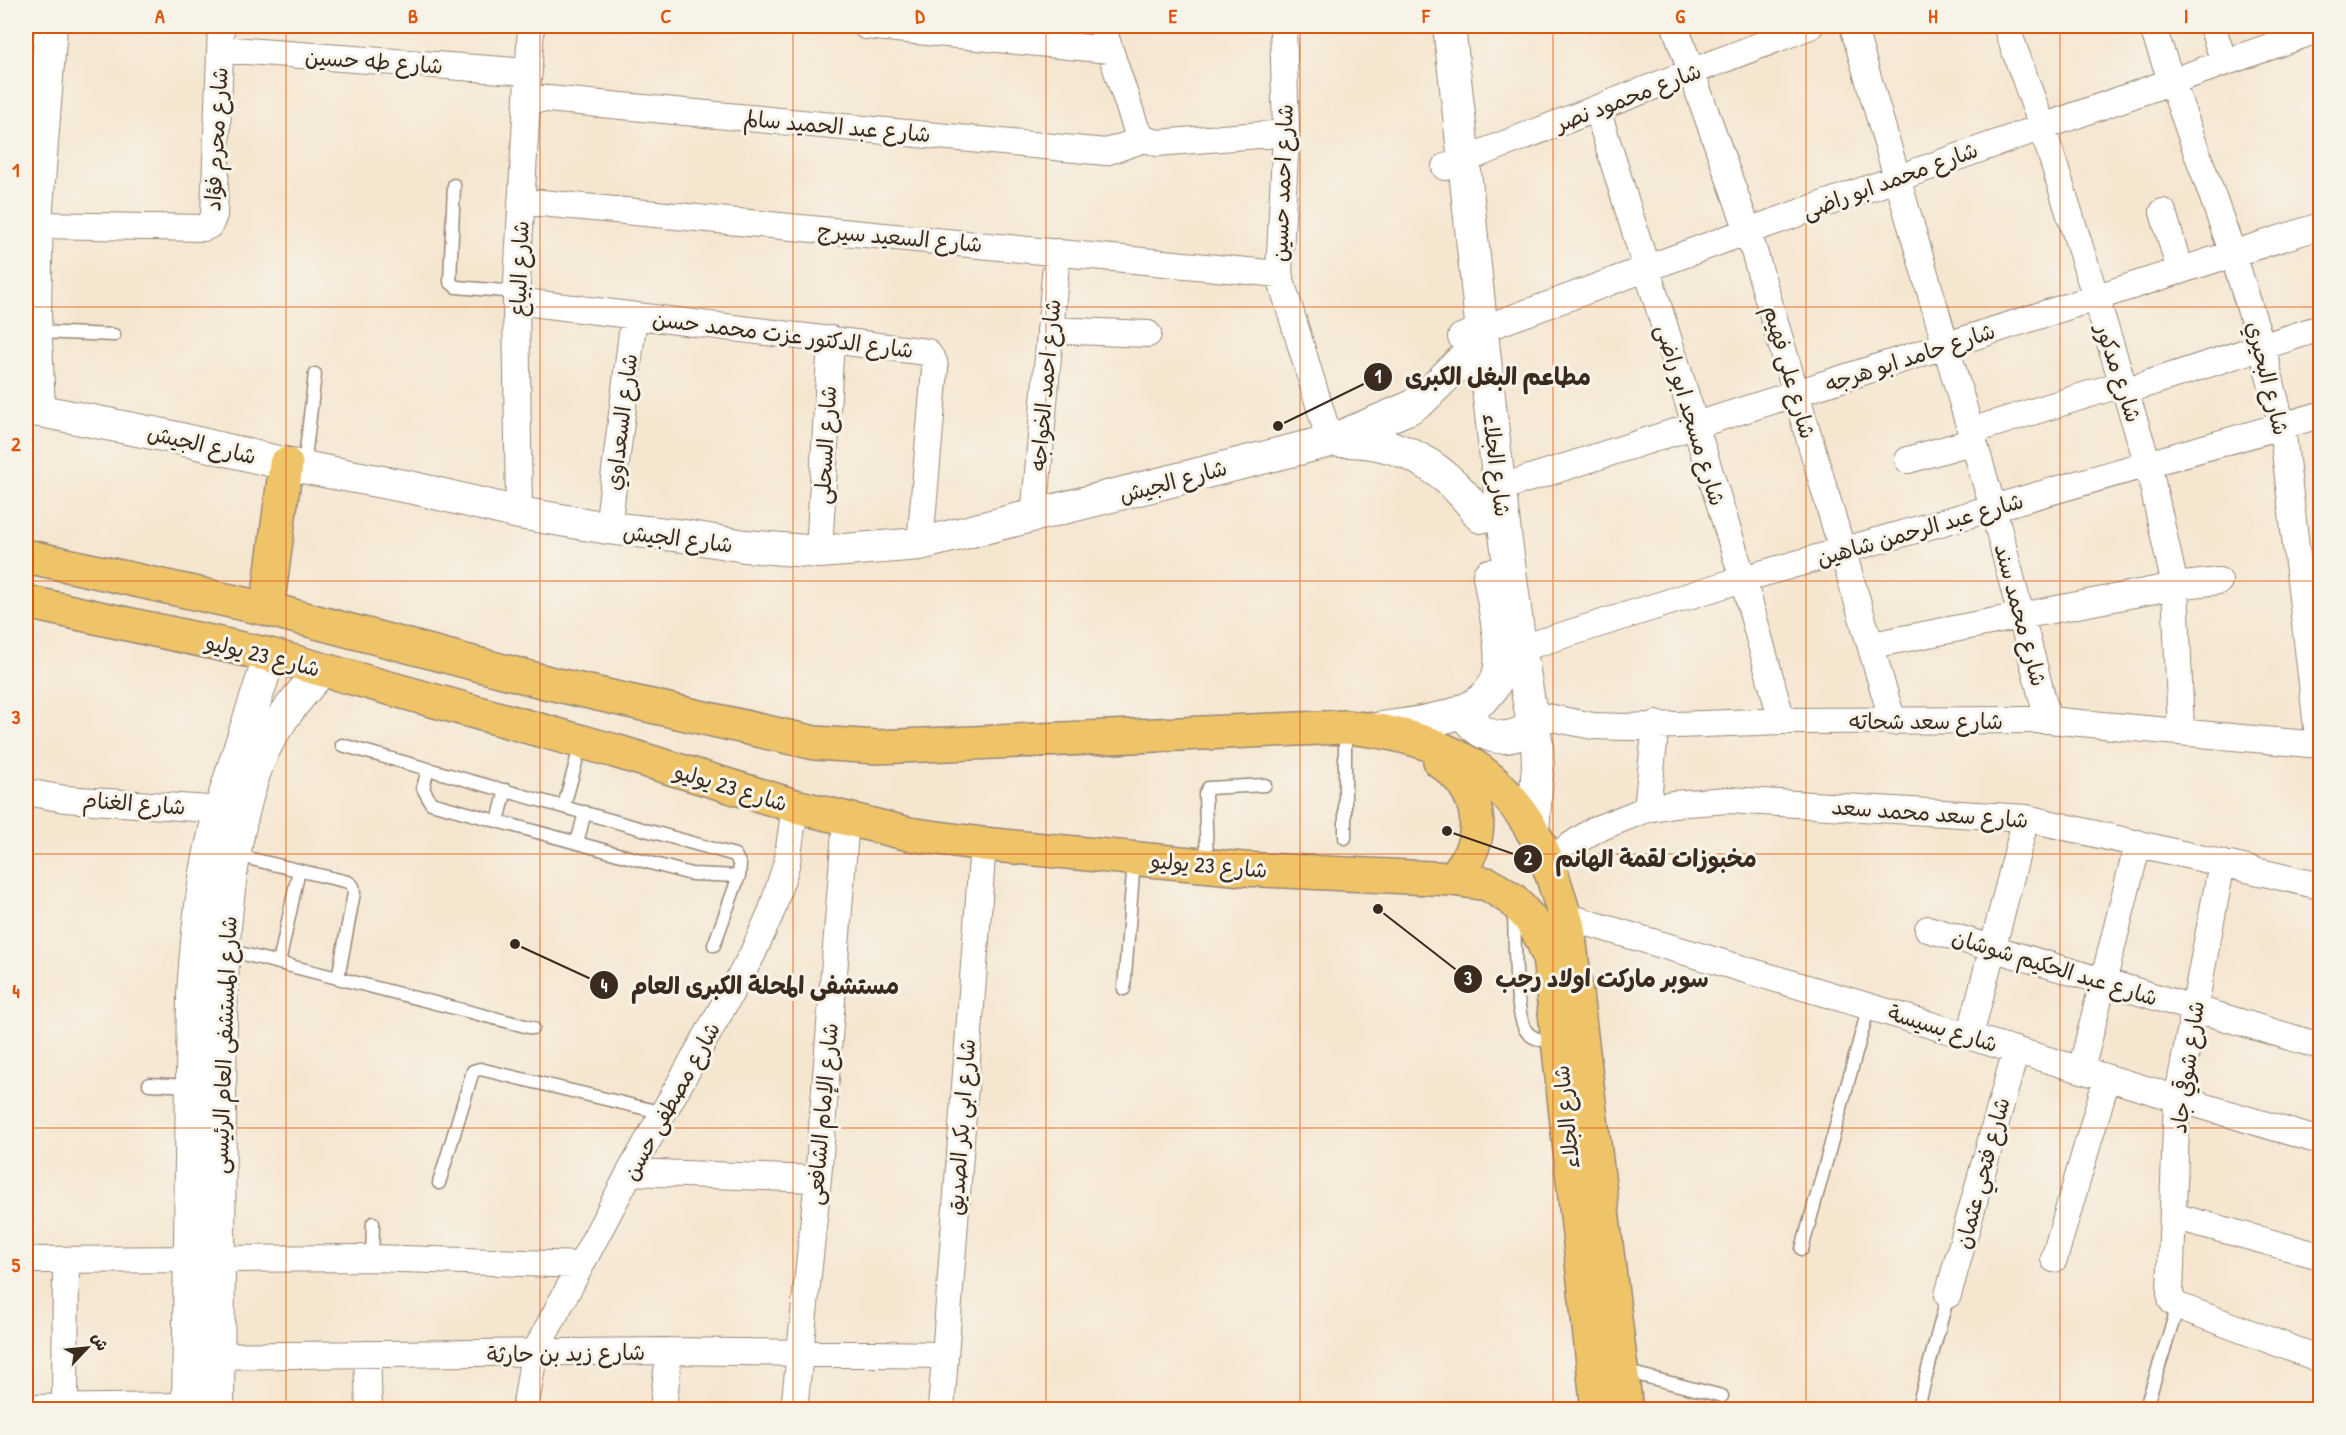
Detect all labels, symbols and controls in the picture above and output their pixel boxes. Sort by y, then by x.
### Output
text: A [155,2,165,29]
text: B [408,2,418,29]
text: C [661,2,672,29]
text: D [915,2,925,29]
text: E [1169,2,1178,29]
text: F [1421,2,1431,29]
text: G [1675,2,1685,29]
text: H [1928,2,1938,29]
text: I [2184,2,2188,29]
street label: شارع طه حسين [304,41,444,82]
street label: شارع محمود نصر [1549,55,1706,140]
street label: شارع محرم فؤاد [197,66,238,212]
street label: شارع عبد الحميد سالم [742,103,932,152]
street label: شارع احمد حسين [1264,103,1301,263]
street label: شارع محمد ابو راضى [1798,134,1982,227]
text: 1 [12,156,20,183]
street label: شارع السعيد سيرج [816,215,984,260]
street label: شارع البياع [502,220,537,318]
street label: شارع احمد الخواجه [1023,298,1068,472]
street label: شارع على فهيم [1755,302,1823,443]
street label: شارع الدكتور عزت محمد حسن [651,303,915,366]
street label: شارع حامد ابو هرجه [1821,315,1999,400]
street label: شارع مدكور [2087,318,2149,426]
street label: شارع البحيري [2237,318,2297,439]
street label: شارع مسجد ابو راضى [1648,321,1733,510]
street label: شارع السعداوي [598,352,646,492]
callout: مطاعم البغل الكبرى [1363,356,1603,398]
text: مطاعم البغل الكبرى [1405,360,1591,395]
text: 1 [1375,364,1382,389]
street label: شارع السحلى [807,385,844,505]
street label: شارع الجلاء [1475,412,1518,519]
street label: شارع الجيش [145,417,259,472]
text: 2 [11,430,21,457]
street label: شارع الجيش [1116,452,1231,511]
street label: شارع عبد الرحمن شاهين [1813,485,2027,574]
street label: شارع الجيش [621,516,735,561]
street label: شارع محمد سند [1987,540,2054,690]
street label: شارع 23 يوليو [201,626,323,685]
text: 3 [12,703,21,730]
street label: شارع سعد شحاته [1849,706,2003,737]
street label: شارع 23 يوليو [669,755,791,819]
street label: شارع الغنام [81,784,187,825]
street label: شارع سعد محمد سعد [1831,791,2029,836]
callout: مخبوزات لقمة الهانم [1513,838,1769,880]
text: مخبوزات لقمة الهانم [1555,842,1757,877]
street label: شارع 23 يوليو [1148,845,1269,886]
text: 2 [1524,846,1533,871]
street label: شارع المستشفى العام الرئيسى [205,915,246,1175]
street label: شارع عبد الحكيم شوشان [1948,921,2162,1014]
callout: سوبر ماركت اولاد رجب [1453,958,1720,1000]
text: سوبر ماركت اولاد رجب [1495,962,1709,994]
callout: مستشفى المحلة الكبرى العام [589,964,911,1006]
text: 3 [1464,966,1472,991]
text: مستشفى المحلة الكبرى العام [631,969,899,1004]
text: 4 [601,973,608,998]
text: 4 [12,977,20,1004]
street label: شارع بسيسة [1884,997,2002,1060]
street label: شارع شوقي جاد [2163,999,2213,1135]
street label: شارع مصطفى حسن [615,1016,728,1186]
street label: شارع الإمام الشافعى [799,1022,847,1207]
street label: شارع ابى بكر الصديق [940,1038,983,1216]
street label: شارع الجلاء [1546,1064,1587,1170]
street label: شارع فتحي عثمان [1947,1094,2021,1253]
text: 5 [12,1251,21,1278]
north arrow [57,1318,117,1378]
text: ش [87,1329,114,1354]
street label: شارع زيد بن حارثة [487,1337,645,1370]

